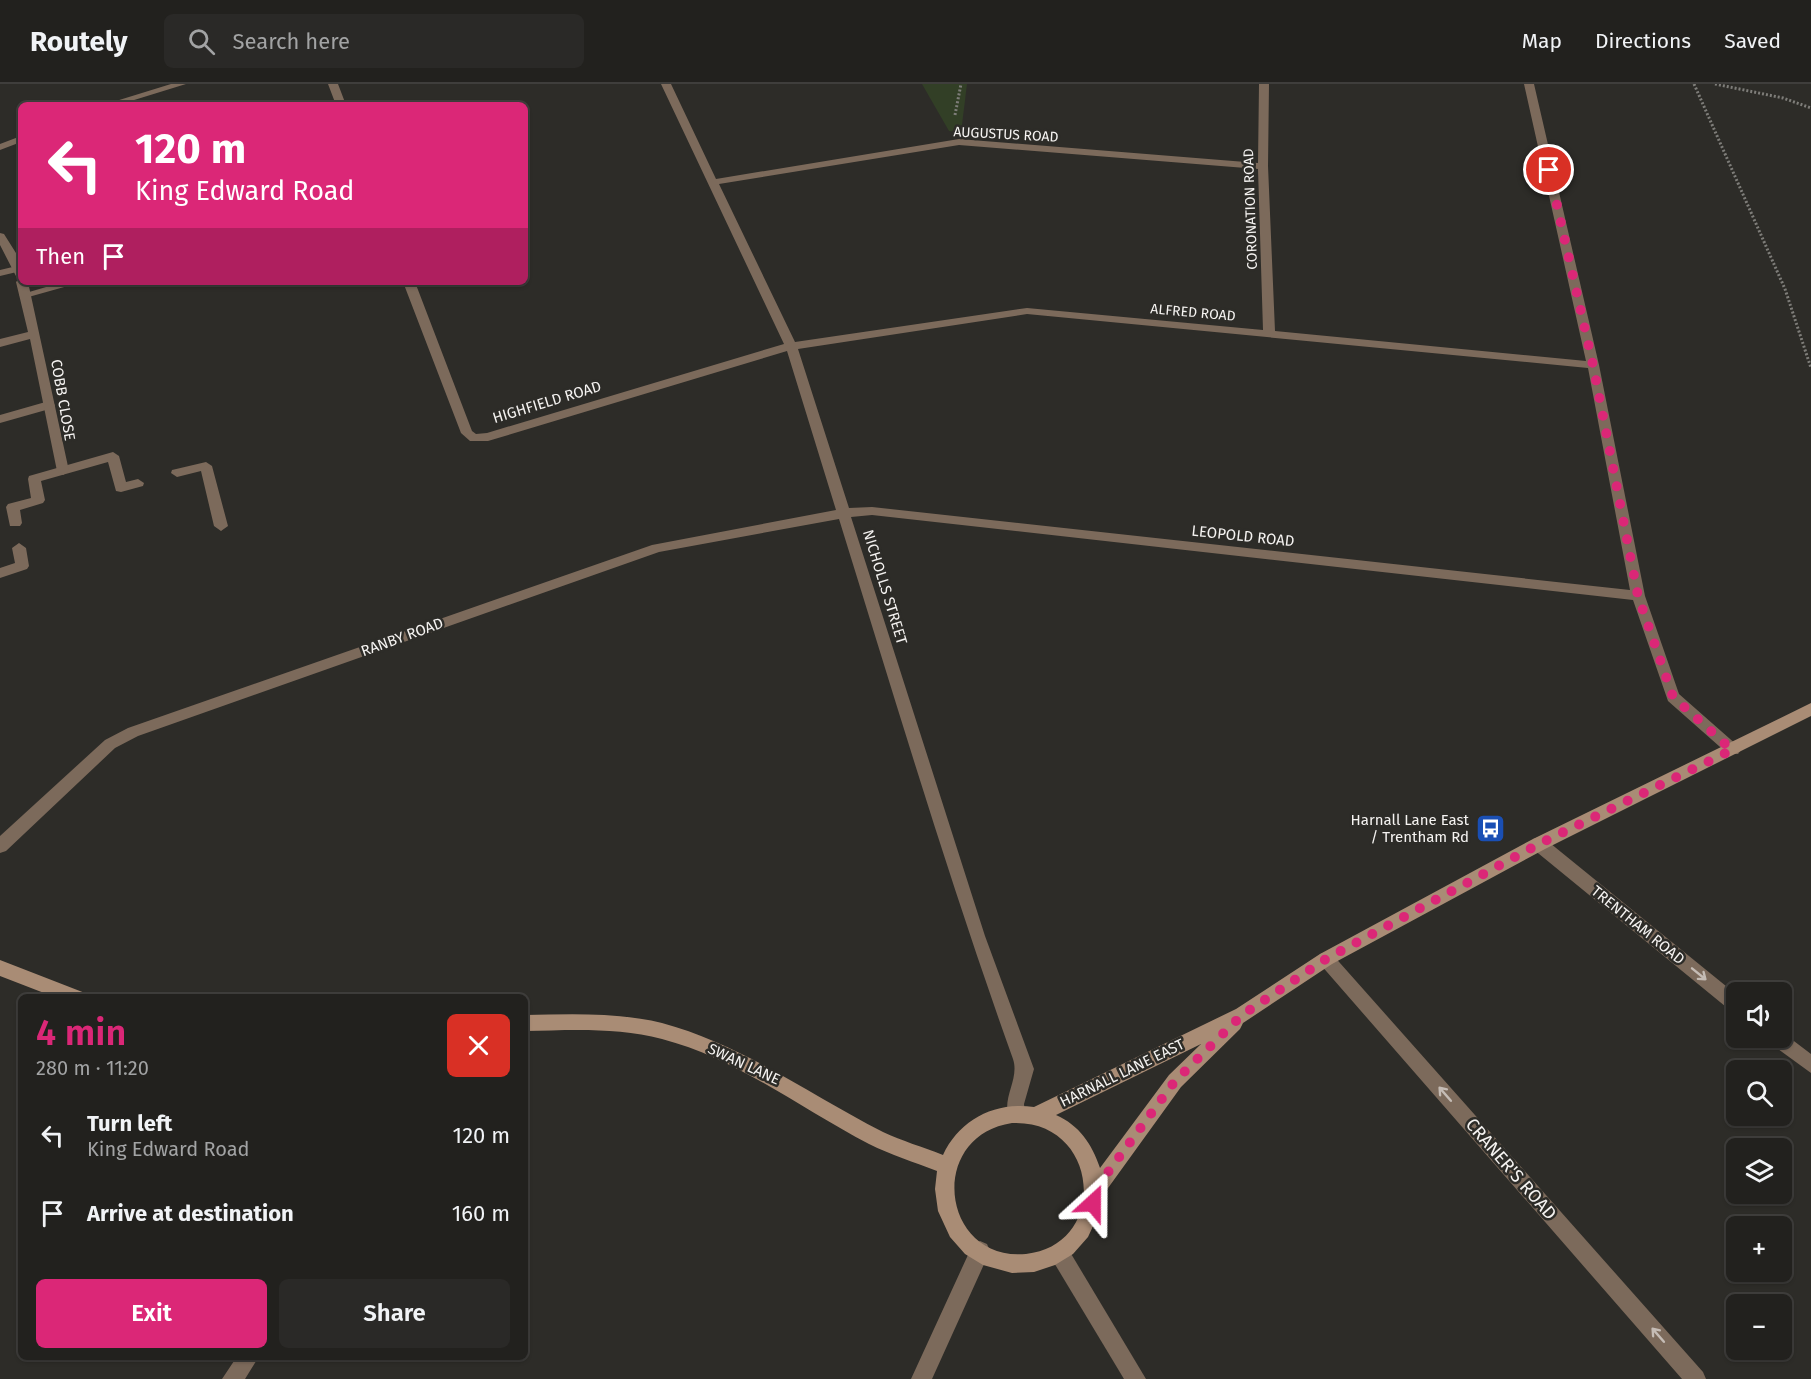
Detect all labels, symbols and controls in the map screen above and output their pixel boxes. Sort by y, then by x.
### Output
search box [164,14,584,68]
text: Routely [30,25,128,58]
icon: search [185,25,218,58]
text: Search here [233,28,350,55]
text: Map [1522,28,1562,54]
text: Directions [1595,28,1691,54]
text: Saved [1724,28,1781,54]
street label: AUGUSTUS ROAD [953,123,1059,146]
text: 120 m [135,124,246,174]
icon: left [36,126,114,204]
pin [1523,144,1574,195]
street label: CORONATION ROAD [1240,148,1261,270]
icon: arrive [1532,153,1565,186]
text: King Edward Road [135,175,354,207]
icon: arrive [97,240,130,273]
text: Then [36,243,85,270]
street label: ALFRED ROAD [1150,300,1236,325]
street label: COBB CLOSE [47,358,79,442]
street label: HIGHFIELD ROAD [491,377,603,427]
street label: LEOPOLD ROAD [1191,522,1295,550]
street label: NICHOLLS STREET [859,527,911,647]
street label: RANBY ROAD [358,614,446,660]
place label: Harnall Lane East / Trentham Rd [1351,811,1470,846]
bus stop icon: Harnall Lane East / Trentham Rd [1474,813,1506,845]
street label: TRENTHAM ROAD [1588,882,1688,968]
one-way arrow [1690,967,1706,980]
map controls [1726,982,1792,1360]
button: sound [1726,982,1792,1048]
text: 4 min [36,1011,126,1055]
button: close [447,1014,510,1077]
street label: HARNALL LANE EAST [1057,1035,1187,1111]
street label: SWAN LANE [705,1039,783,1089]
text: 280 m · 11:20 [36,1056,149,1080]
button: search [1726,1060,1792,1126]
one-way arrow [1438,1087,1452,1102]
text: Turn left [87,1110,172,1137]
street label: CRANER'S ROAD [1461,1114,1561,1224]
icon: left [36,1119,69,1152]
text: 120 m [453,1122,510,1149]
text: King Edward Road [87,1137,250,1161]
button: layers [1726,1138,1792,1204]
position arrow [1061,1171,1125,1235]
icon: arrive [36,1197,69,1230]
text: Arrive at destination [87,1200,294,1227]
text: 160 m [452,1200,510,1227]
button: + [1726,1216,1792,1282]
button: Exit [36,1279,267,1348]
button: Share [279,1279,510,1348]
button: − [1726,1294,1792,1360]
one-way arrow [1651,1327,1664,1343]

